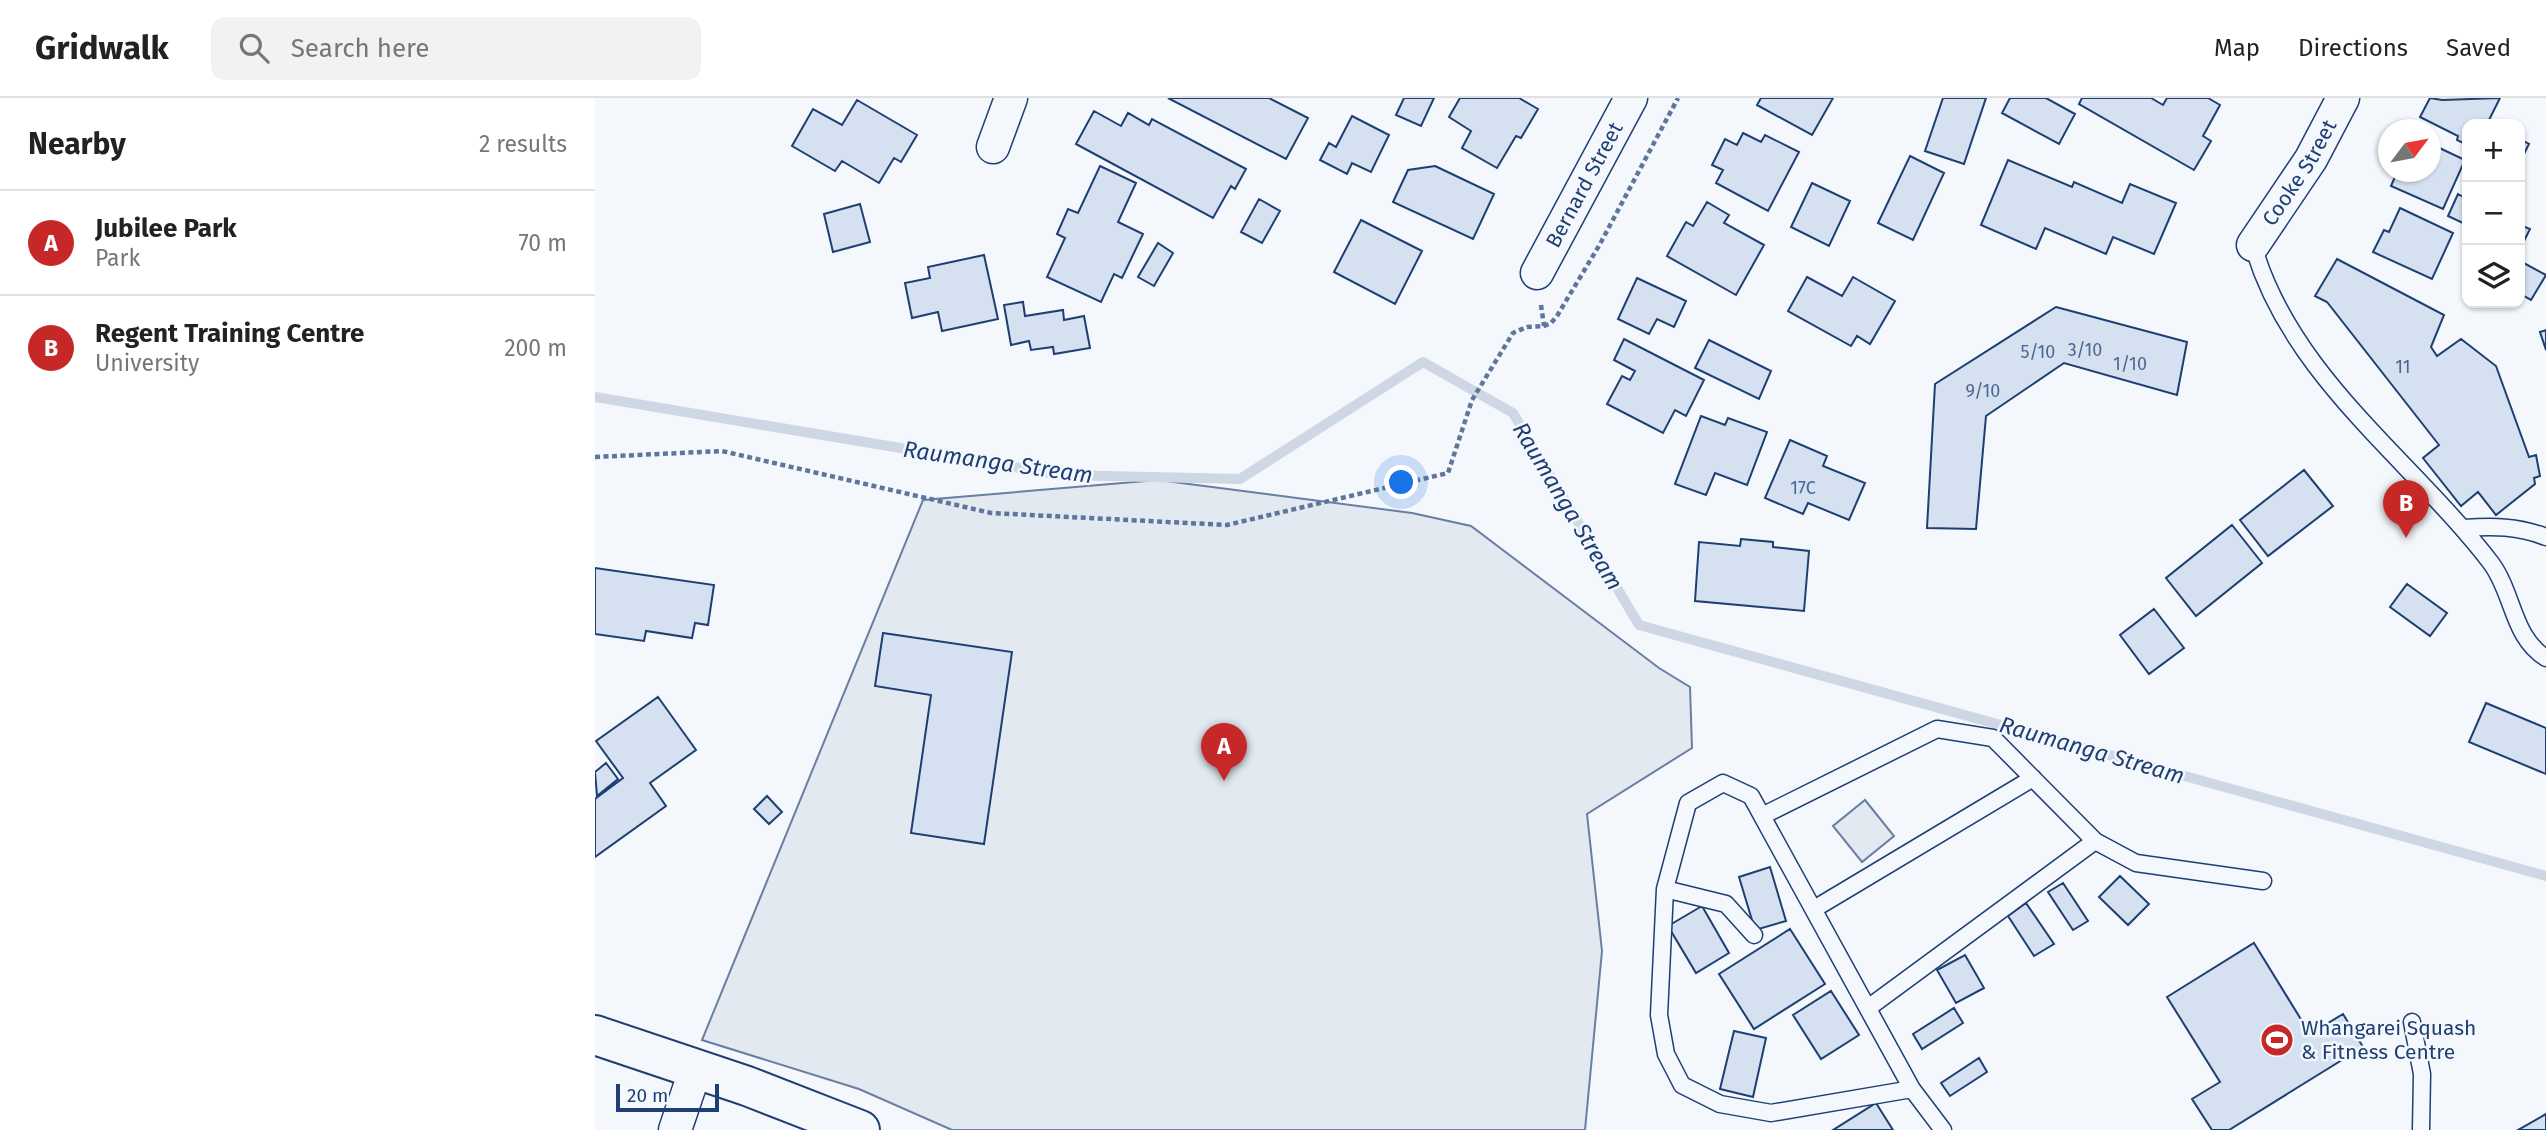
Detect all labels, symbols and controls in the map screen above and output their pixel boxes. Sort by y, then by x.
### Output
search box [211,17,701,80]
text: Gridwalk [35,28,169,68]
icon: search [235,29,273,67]
text: Search here [291,33,430,64]
text: Map [2214,34,2260,62]
text: Directions [2298,34,2408,62]
text: Saved [2446,34,2511,62]
street label: Cooke Street [2257,115,2342,231]
street label: Bernard Street [1540,117,1629,252]
north arrow [2378,119,2441,182]
map controls [2462,119,2525,308]
button: + [2462,119,2525,182]
text: Nearby [28,126,126,162]
text: 2 results [479,130,567,158]
button: − [2462,182,2525,245]
text: Jubilee Park [95,213,237,244]
text: A [44,229,58,257]
text: 70 m [518,229,567,257]
text: Park [95,244,140,272]
button: layers [2462,245,2525,308]
text: Regent Training Centre [95,318,364,349]
text: B [44,334,58,362]
text: 200 m [504,334,567,362]
house number: 3/10 [2068,339,2102,361]
house number: 5/10 [2021,341,2055,363]
text: University [95,349,199,377]
house number: 1/10 [2113,353,2147,375]
house number: 11 [2395,356,2411,378]
house number: 9/10 [1966,380,2000,402]
water label: Raumanga Stream [1507,417,1629,595]
water label: Raumanga Stream [901,435,1095,489]
your location [1384,465,1418,499]
house number: 17C [1790,477,1816,499]
pin: B [2383,480,2429,538]
water label: Raumanga Stream [1996,710,2188,790]
pin: A [1201,723,1247,781]
place label: Whangarei Squash & Fitness Centre [2301,1015,2476,1065]
sports icon: Whangarei Squash & Fitness Centre [2258,1021,2296,1059]
scale bar [616,1081,719,1113]
text: 20 m [627,1084,668,1107]

